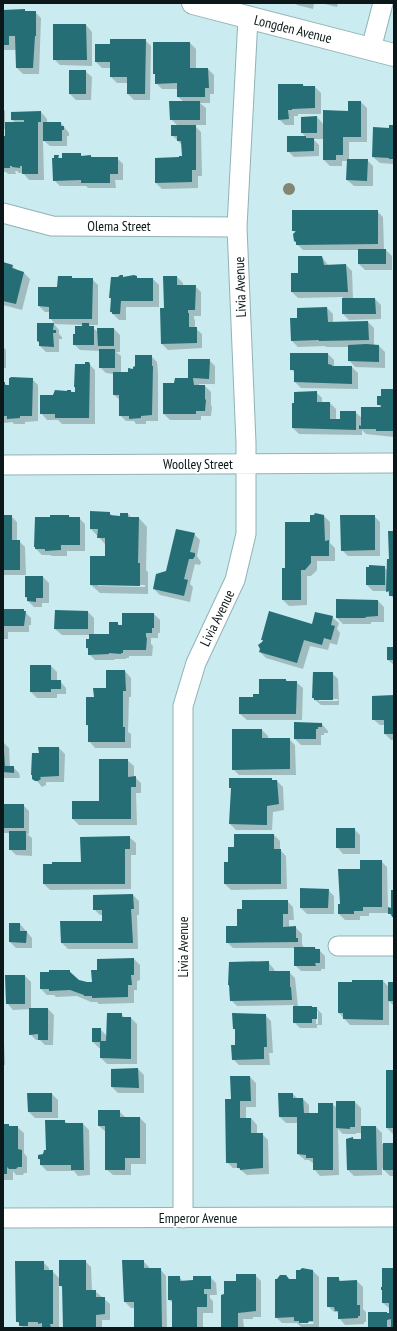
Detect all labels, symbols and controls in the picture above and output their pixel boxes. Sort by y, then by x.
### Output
street label: Longden Avenue [252,11,334,47]
street label: Olema Street [87,217,151,235]
street label: Livia Avenue [230,256,250,318]
street label: Woolley Street [163,455,233,473]
street label: Livia Avenue [196,586,239,649]
street label: Livia Avenue [174,916,192,977]
street label: Emperor Avenue [159,1209,238,1227]

